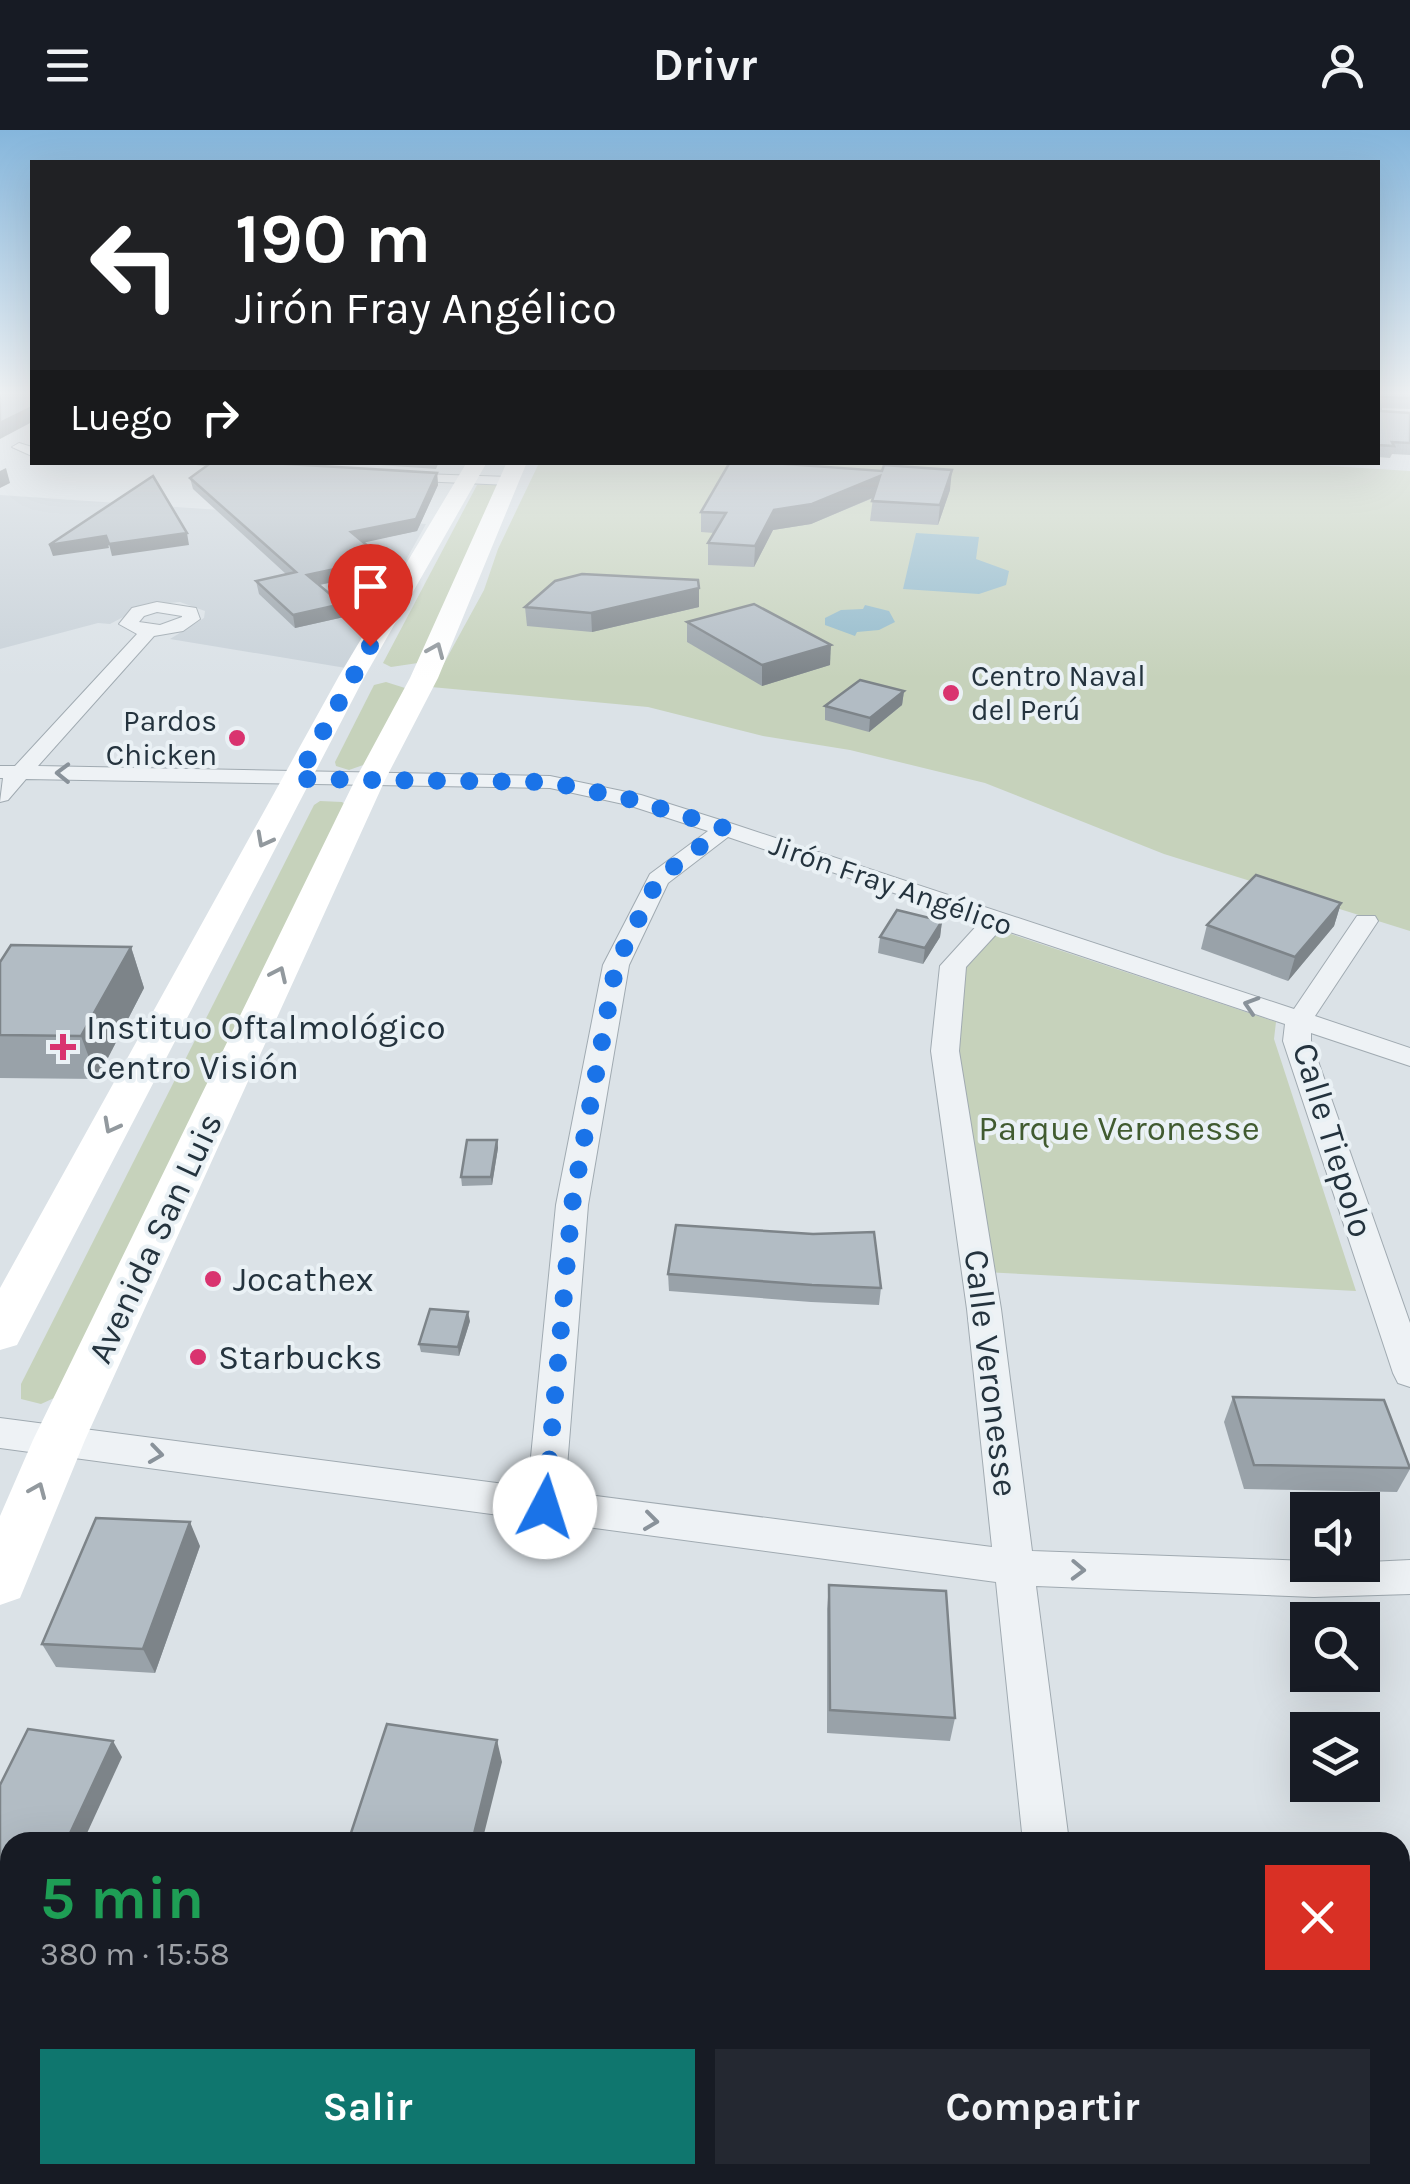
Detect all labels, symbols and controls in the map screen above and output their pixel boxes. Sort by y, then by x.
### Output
icon: menu [40,38,95,93]
icon: person [1315,38,1370,93]
text: Drivr [653,39,757,91]
text: 190 m [235,198,431,280]
icon: left [70,200,200,330]
text: Jirón Fray Angélico [235,282,617,334]
icon: right [193,390,248,445]
text: Luego [70,395,173,440]
pin [328,544,413,647]
icon: arrive [343,559,398,614]
one-way arrow [424,642,444,660]
place label: Centro Naval del Perú [971,658,1146,728]
marker: Centro Naval del Perú [940,682,962,704]
place label: Pardos Chicken [106,703,217,773]
marker: Pardos Chicken [226,727,248,749]
one-way arrow [54,762,70,784]
street label: Jirón Fray Angélico [765,827,1017,943]
one-way arrow [257,829,277,847]
one-way arrow [267,966,287,984]
one-way arrow [1243,996,1260,1016]
place label: Instituo Oftalmológico Centro Visión [86,1007,446,1088]
marker: Instituo Oftalmológico Centro Visión [50,1034,76,1060]
street label: Calle Tiepolo [1284,1038,1382,1242]
street label: Avenida San Luis [79,1107,231,1369]
park label: Parque Veronesse [978,1108,1260,1149]
one-way arrow [103,1116,123,1134]
street label: Calle Veronesse [955,1247,1027,1499]
place label: Jocathex [233,1259,374,1300]
marker: Jocathex [202,1268,224,1290]
place label: Starbucks [218,1337,382,1378]
marker: Starbucks [187,1346,209,1368]
one-way arrow [147,1442,164,1463]
position arrow [493,1455,597,1559]
one-way arrow [26,1482,46,1500]
map controls [1290,1492,1380,1802]
button: sound [1290,1492,1380,1582]
one-way arrow [643,1509,660,1530]
one-way arrow [1071,1560,1087,1581]
button: search [1290,1602,1380,1692]
button: layers [1290,1712,1380,1802]
text: 5 min [40,1863,204,1933]
button: close [1265,1865,1370,1970]
text: 380 m · 15:58 [40,1936,230,1973]
button: Salir [40,2049,695,2164]
button: Compartir [715,2049,1370,2164]

